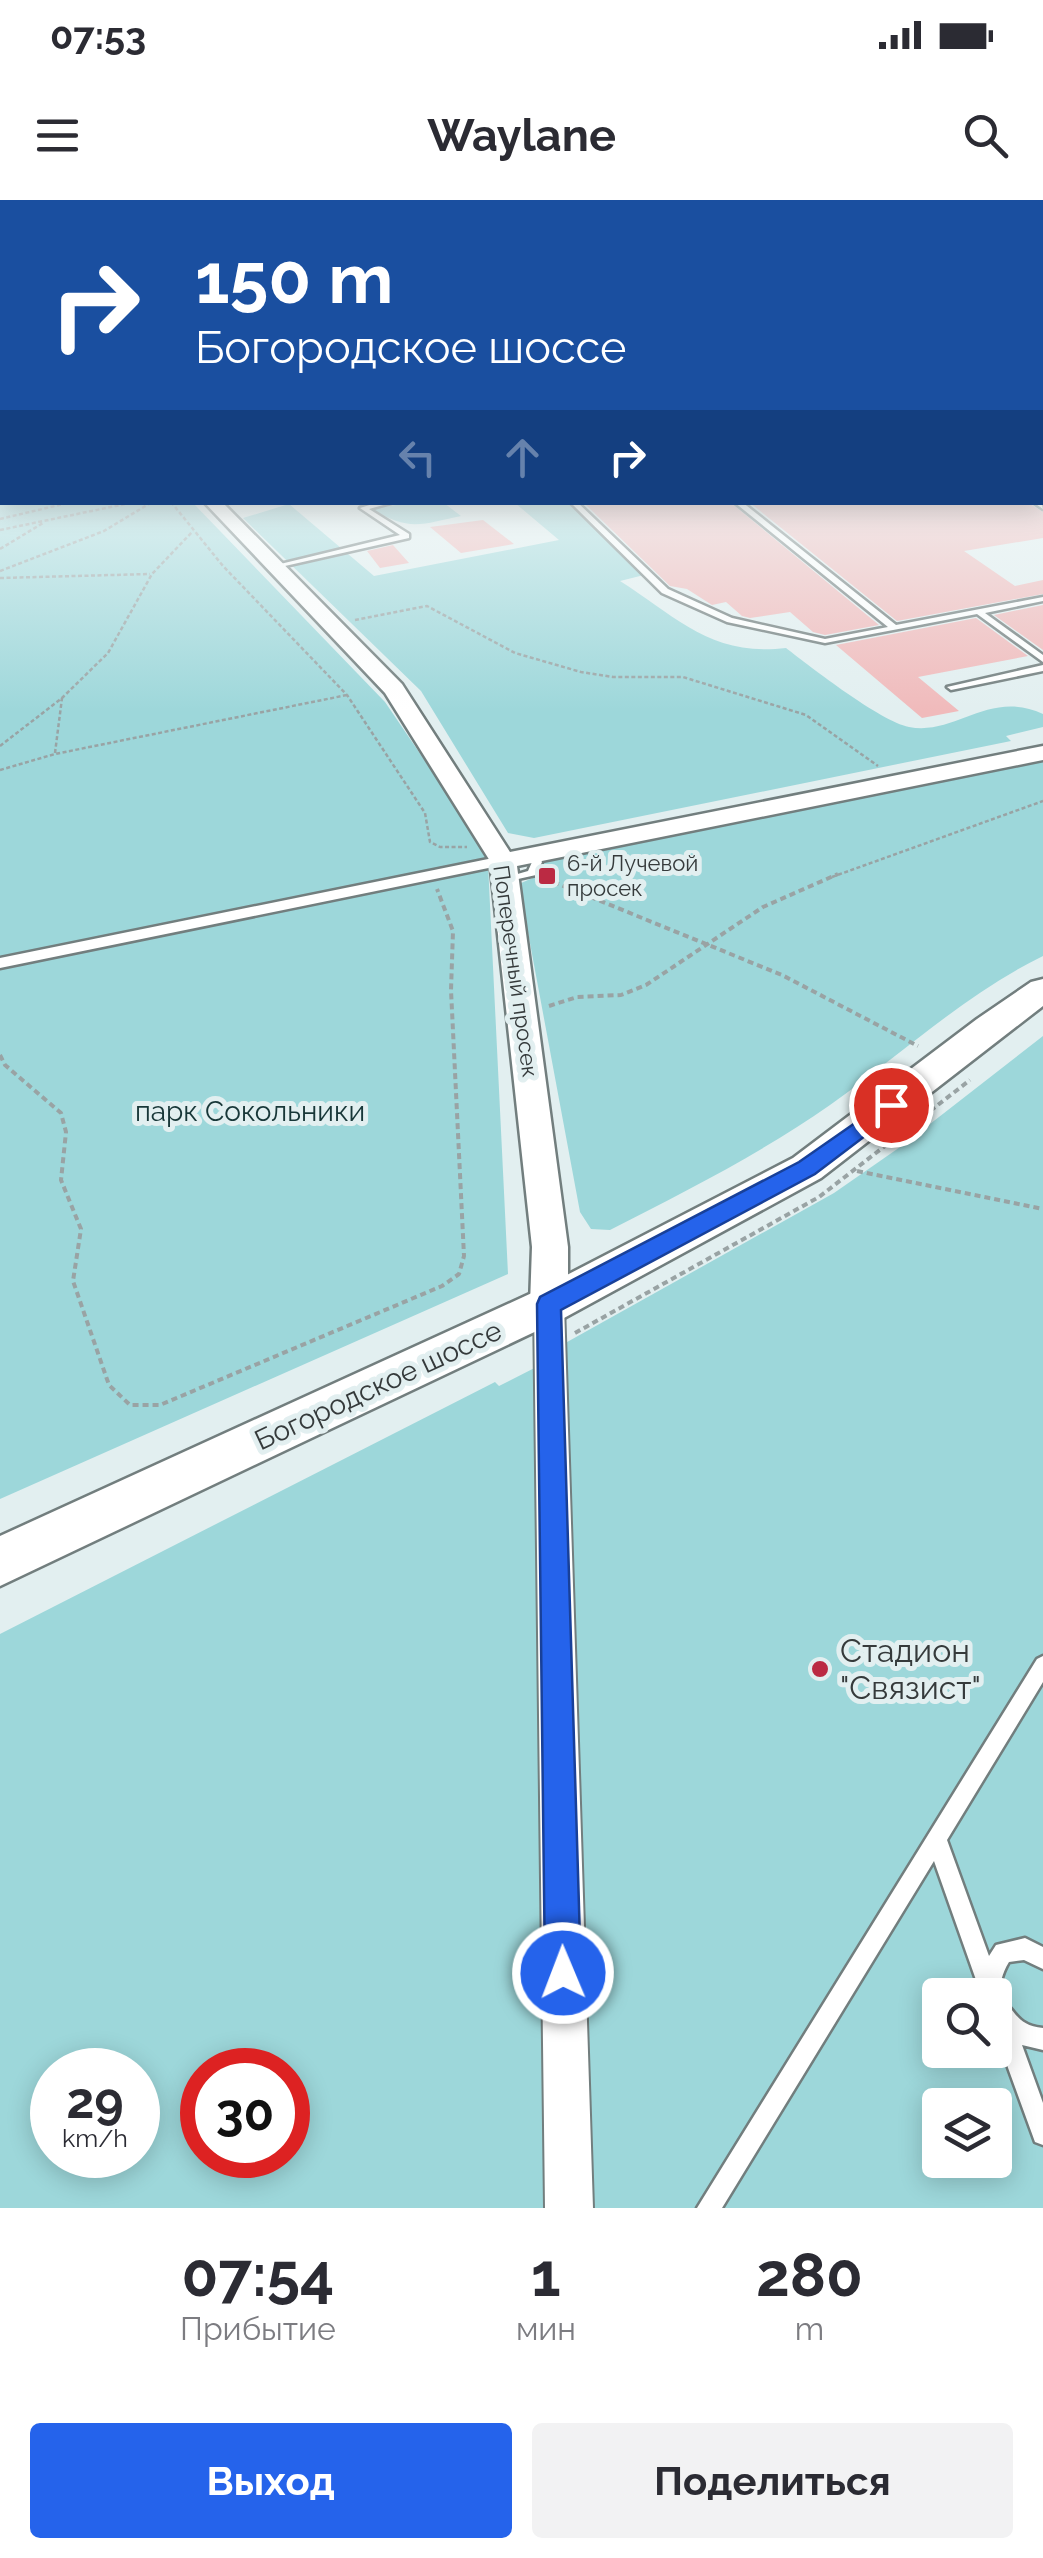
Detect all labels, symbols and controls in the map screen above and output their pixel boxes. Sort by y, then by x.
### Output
text: 07:53 [50,13,146,58]
icon: menu [30,108,85,163]
icon: search [958,108,1013,163]
text: Waylane [427,109,616,162]
text: 150 m [195,237,393,319]
icon: right [30,240,160,370]
text: Богородское шоссе [195,321,626,374]
icon: left [390,430,445,485]
icon: ahead [495,430,550,485]
icon: right [600,430,655,485]
place label: 6-й Лучевой просек [567,850,698,901]
street label: Поперечный просек [488,863,544,1079]
marker: 6-й Лучевой просек [536,865,558,887]
pin [849,1063,934,1148]
icon: arrive [864,1078,919,1133]
park label: парк Сокольники [135,1095,365,1128]
street label: Богородское шоссе [250,1314,507,1457]
place label: Стадион "Связист" [840,1632,981,1706]
marker: Стадион "Связист" [809,1658,831,1680]
position arrow [511,1921,615,2025]
map controls [922,1978,1012,2178]
button: search [922,1978,1012,2068]
speed limit sign: 30 [180,2048,310,2178]
text: 29 [66,2071,124,2130]
button: layers [922,2088,1012,2178]
text: km/h [62,2123,128,2153]
text: 07:54 [182,2240,334,2310]
text: 1 [531,2240,561,2310]
text: 280 [756,2240,863,2310]
text: Прибытие [180,2310,336,2347]
text: мин [516,2310,576,2347]
text: m [795,2310,824,2347]
button: Выход [30,2423,512,2538]
button: Поделиться [532,2423,1013,2538]

